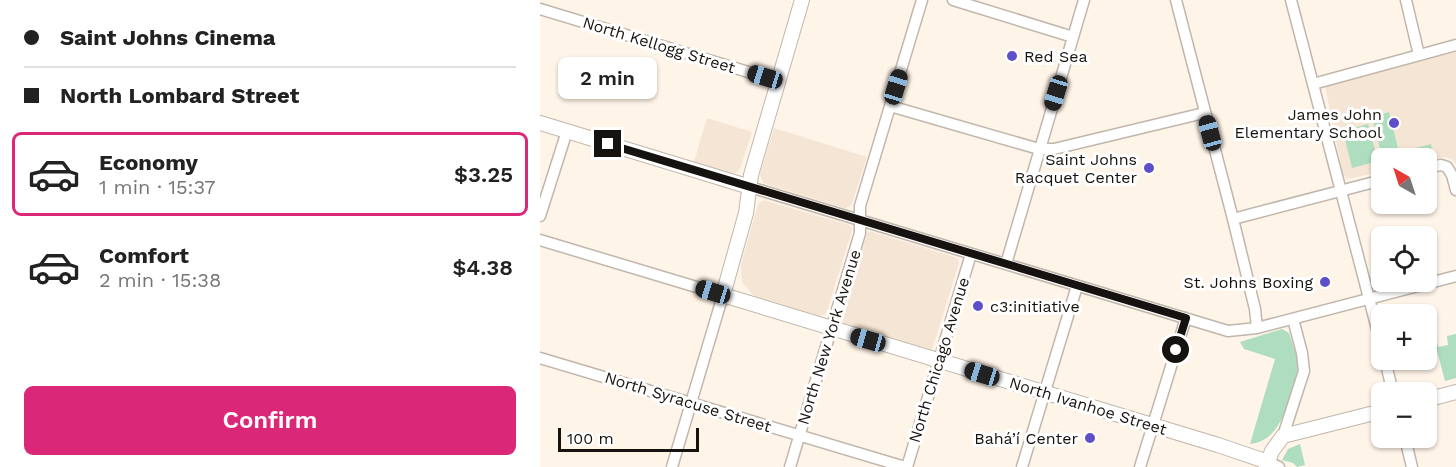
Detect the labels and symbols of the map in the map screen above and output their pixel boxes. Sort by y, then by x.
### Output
street label: North Kellogg Street [580,13,738,77]
place label: Red Sea [1024,47,1088,66]
marker: Red Sea [1005,49,1019,63]
callout: 2 min [559,57,658,99]
car [745,63,785,91]
car [882,67,910,107]
car [1042,73,1070,113]
place label: James John Elementary School [1235,105,1382,142]
car [1197,113,1223,153]
marker: James John Elementary School [1387,116,1401,130]
route end [594,130,621,157]
north arrow [1371,148,1437,214]
place label: Saint Johns Racquet Center [1015,150,1137,187]
marker: Saint Johns Racquet Center [1142,161,1156,175]
street label: North New York Avenue [793,247,865,427]
place label: St. Johns Boxing [1184,273,1313,292]
street label: North Chicago Avenue [905,275,973,445]
marker: St. Johns Boxing [1318,275,1332,289]
car [693,278,733,306]
place label: c3:initiative [990,297,1080,316]
marker: c3:initiative [971,299,985,313]
car [848,326,888,354]
route start [1162,336,1189,363]
car [962,360,1002,388]
street label: North Syracuse Street [603,368,774,436]
street label: North Ivanhoe Street [1007,373,1169,439]
scale bar [558,425,699,452]
place label: Bahá’í Center [974,429,1078,448]
marker: Bahá’í Center [1083,431,1097,445]

